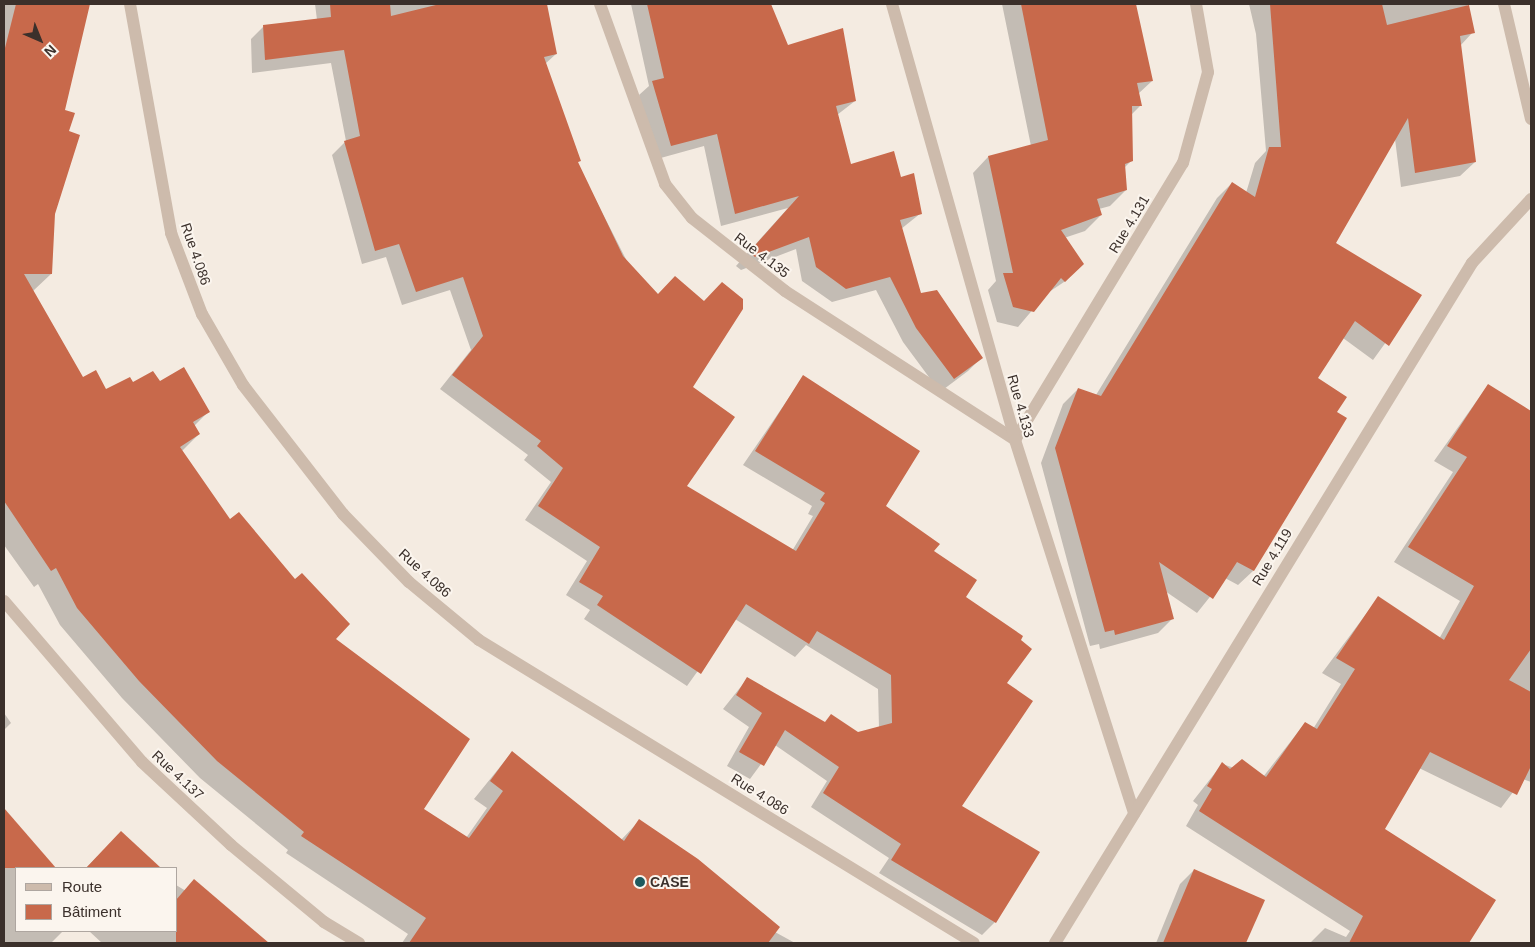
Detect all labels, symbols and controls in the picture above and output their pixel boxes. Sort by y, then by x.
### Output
north arrow [15,15,65,65]
text: N [41,42,60,60]
street label: Rue 4.131 [1105,192,1153,256]
street label: Rue 4.086 [178,221,214,287]
street label: Rue 4.135 [731,229,793,281]
street label: Rue 4.133 [1004,373,1038,439]
street label: Rue 4.119 [1248,525,1296,589]
street label: Rue 4.086 [395,545,455,601]
street label: Rue 4.137 [149,747,207,803]
street label: Rue 4.086 [728,770,792,818]
legend [15,867,178,932]
place label: CASE [650,874,689,890]
marker: CASE [634,876,646,888]
text: Route [62,878,102,895]
text: Bâtiment [62,903,121,920]

